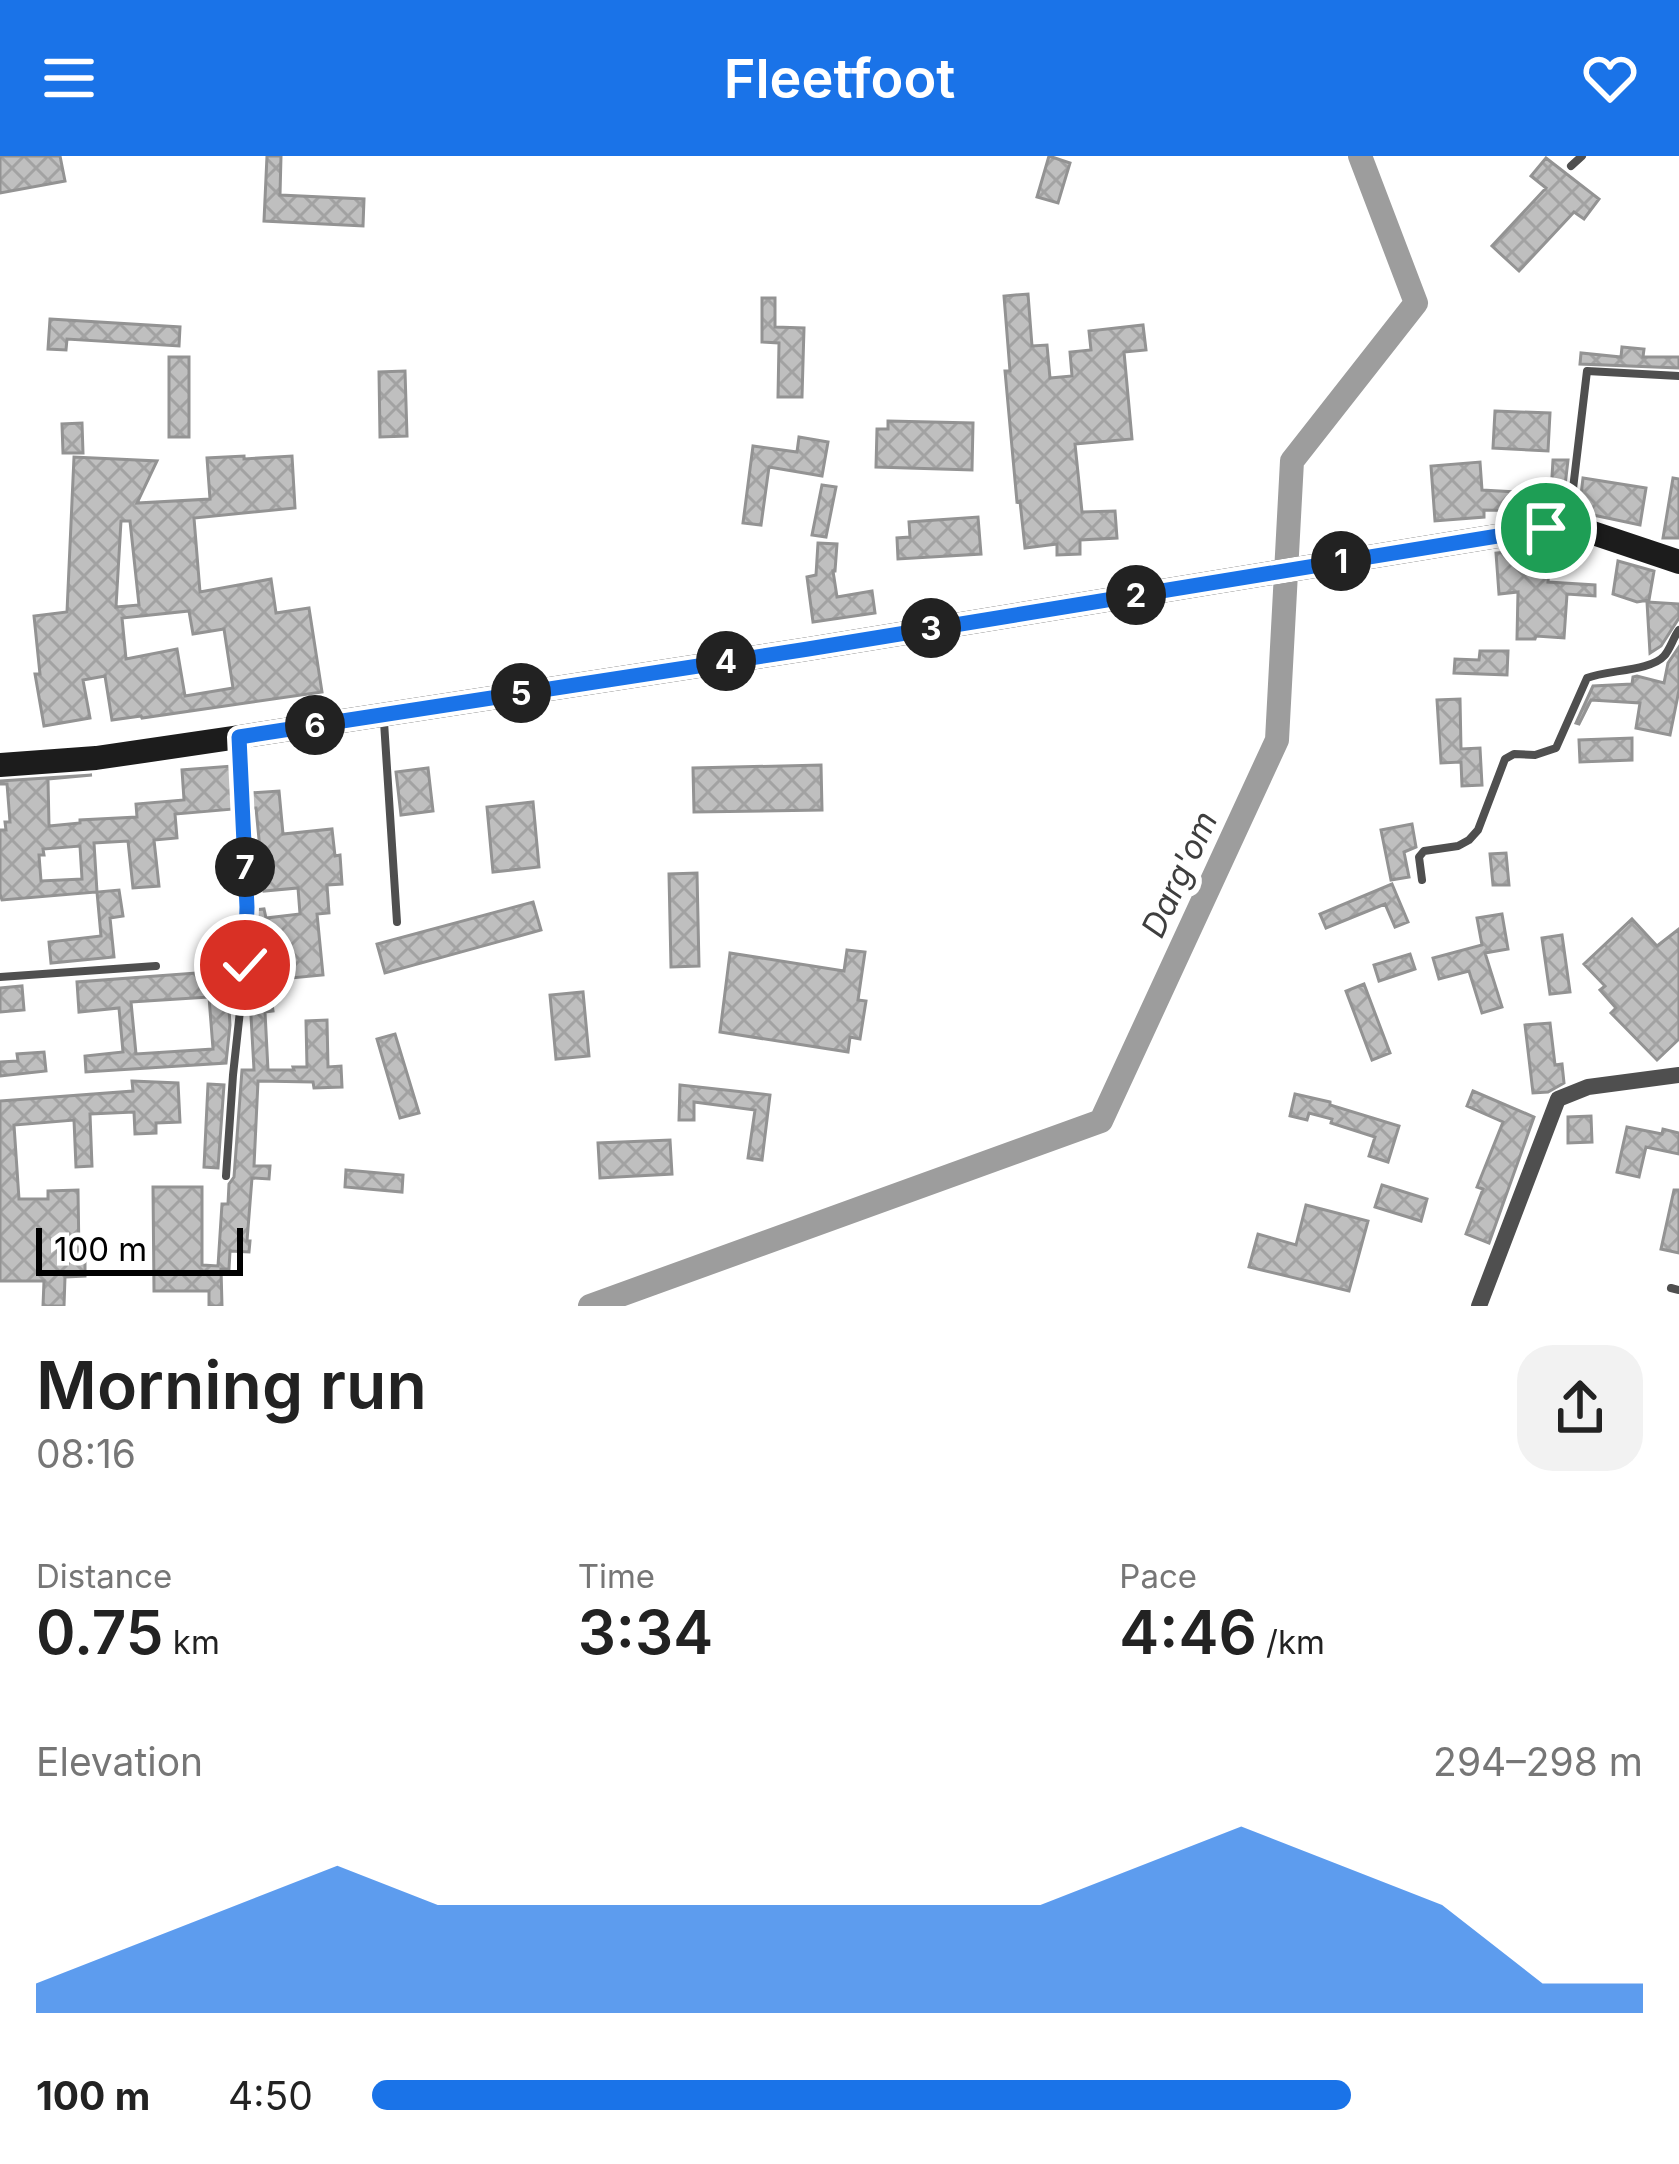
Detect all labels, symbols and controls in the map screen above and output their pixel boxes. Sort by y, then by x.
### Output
icon: menu [36,45,102,111]
icon: heart [1577,45,1643,111]
text: Fleetfoot [724,46,955,111]
pin [1495,477,1597,579]
icon: arrive [1513,495,1579,561]
pin: 1 [1311,531,1371,591]
text: 1 [1334,541,1348,581]
pin: 2 [1106,565,1166,625]
text: 2 [1126,575,1146,615]
pin: 3 [901,598,961,658]
text: 3 [920,608,942,648]
pin: 4 [696,631,756,691]
text: 4 [715,641,737,681]
pin: 5 [491,663,551,723]
text: 5 [510,673,532,713]
pin: 6 [285,695,345,755]
text: 6 [304,705,326,745]
water label: Darg'om [1132,805,1226,943]
pin: 7 [215,837,275,897]
text: 7 [235,847,255,887]
pin [194,914,296,1016]
icon: check [212,932,278,998]
scale bar [36,1222,243,1275]
text: 100 m [54,1229,147,1269]
text: Morning run [36,1345,427,1425]
button: share [1517,1345,1643,1471]
text: 08:16 [36,1430,136,1477]
text: Distance [36,1556,172,1596]
text: Time [578,1556,655,1596]
text: Pace [1119,1556,1197,1596]
text: 0.75 [36,1596,163,1668]
text: 3:34 [578,1596,713,1668]
text: 4:46 [1119,1596,1257,1668]
text: km [163,1622,220,1662]
text: /km [1257,1622,1325,1662]
text: Elevation [36,1738,203,1785]
text: 294–298 m [1433,1738,1643,1785]
text: 100 m [36,2072,150,2119]
text: 4:50 [228,2072,313,2119]

